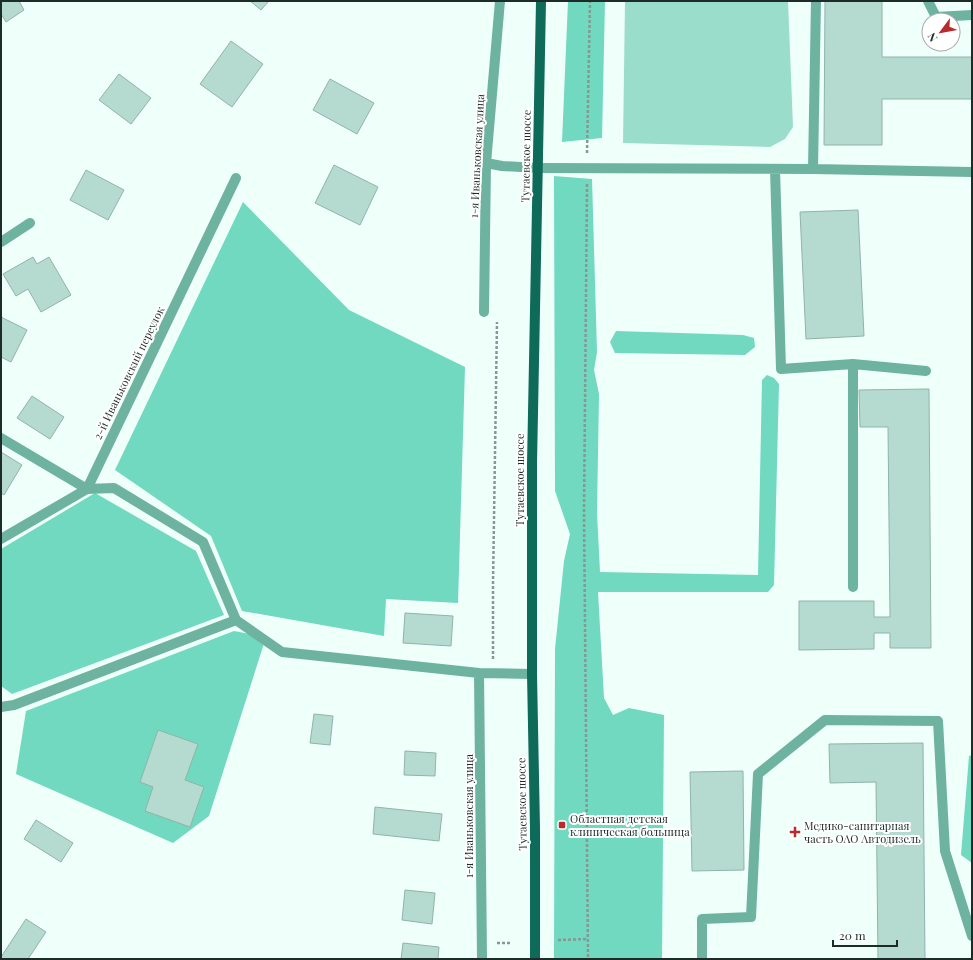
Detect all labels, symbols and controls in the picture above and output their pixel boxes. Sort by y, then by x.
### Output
north arrow [921,12,961,52]
text: N [924,30,941,45]
street label: 1-я Иваньковская улица [466,93,487,218]
street label: Тутаевское шоссе [517,109,534,203]
street label: 2-й Иваньковский переулок [90,303,168,442]
street label: Тутаевское шоссе [512,433,527,526]
street label: 1-я Иваньковская улица [461,753,476,878]
street label: Тутаевское шоссе [513,757,530,851]
place label: Областная детская клиническая больница [570,811,690,839]
place label: Медико-санитарная часть ОАО Автодизель [804,818,921,846]
marker: Областная детская клиническая больница [557,820,567,830]
marker: Медико-санитарная часть ОАО Автодизель [789,826,801,838]
scale bar [833,922,897,948]
text: 20 m [839,927,866,943]

